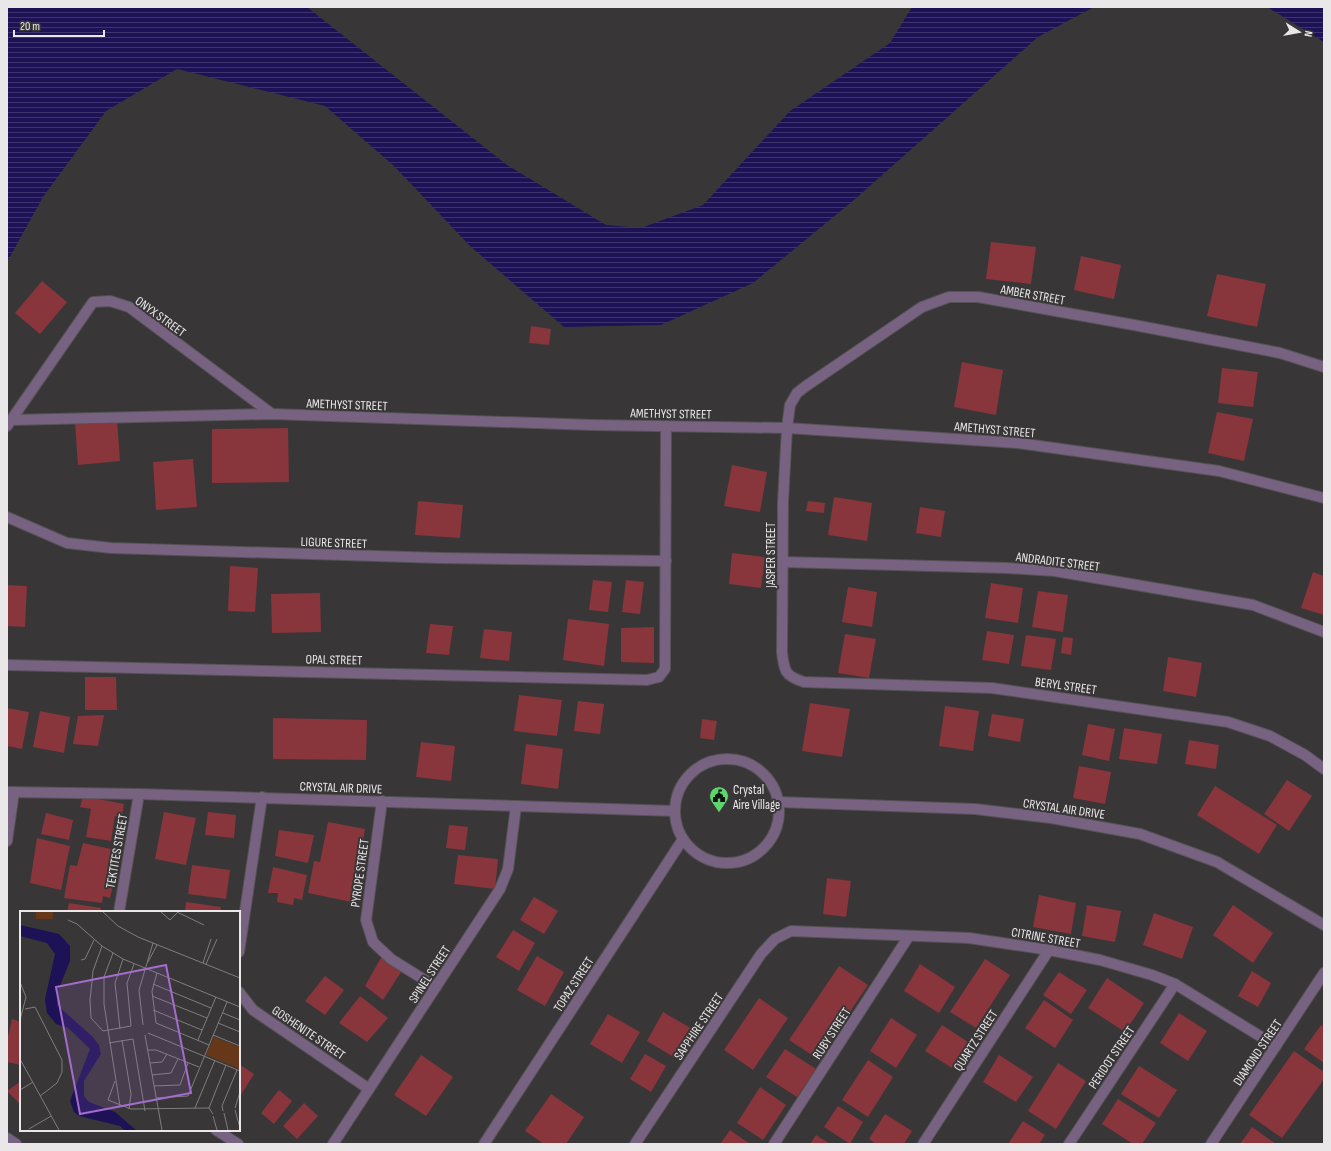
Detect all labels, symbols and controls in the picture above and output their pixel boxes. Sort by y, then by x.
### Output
scale bar [14,12,104,38]
north arrow [1279,12,1319,52]
text: 20 m [20,19,40,34]
text: N [1301,30,1315,38]
street label: AMBER STREET [998,281,1066,309]
street label: ONYX STREET [132,293,189,341]
street label: AMETHYST STREET [305,396,388,414]
street label: AMETHYST STREET [629,405,712,423]
street label: AMETHYST STREET [953,418,1036,442]
street label: JASPER STREET [763,522,779,589]
street label: LIGURE STREET [300,534,368,552]
street label: ANDRADITE STREET [1014,549,1101,575]
street label: OPAL STREET [305,652,363,668]
street label: BERYL STREET [1034,674,1098,698]
street label: CRYSTAL AIR DRIVE [299,779,383,797]
place label: Crystal Aire Village [732,782,780,813]
public building icon: Crystal Aire Village [708,785,730,813]
street label: CRYSTAL AIR DRIVE [1022,795,1106,823]
street label: TEKTITES STREET [103,813,131,890]
street label: PYROPE STREET [347,838,373,908]
inset map [20,911,240,1131]
street label: CITRINE STREET [1010,924,1082,952]
street label: SPINEL STREET [405,943,454,1006]
street label: TOPAZ STREET [550,954,598,1015]
street label: SAPPHIRE STREET [671,990,727,1063]
street label: GOSHENITE STREET [269,1002,348,1063]
street label: RUBY STREET [809,1005,854,1062]
street label: QUARTZ STREET [950,1007,1002,1074]
street label: DIAMOND STREET [1230,1016,1286,1089]
street label: PERIDOT STREET [1085,1023,1139,1092]

